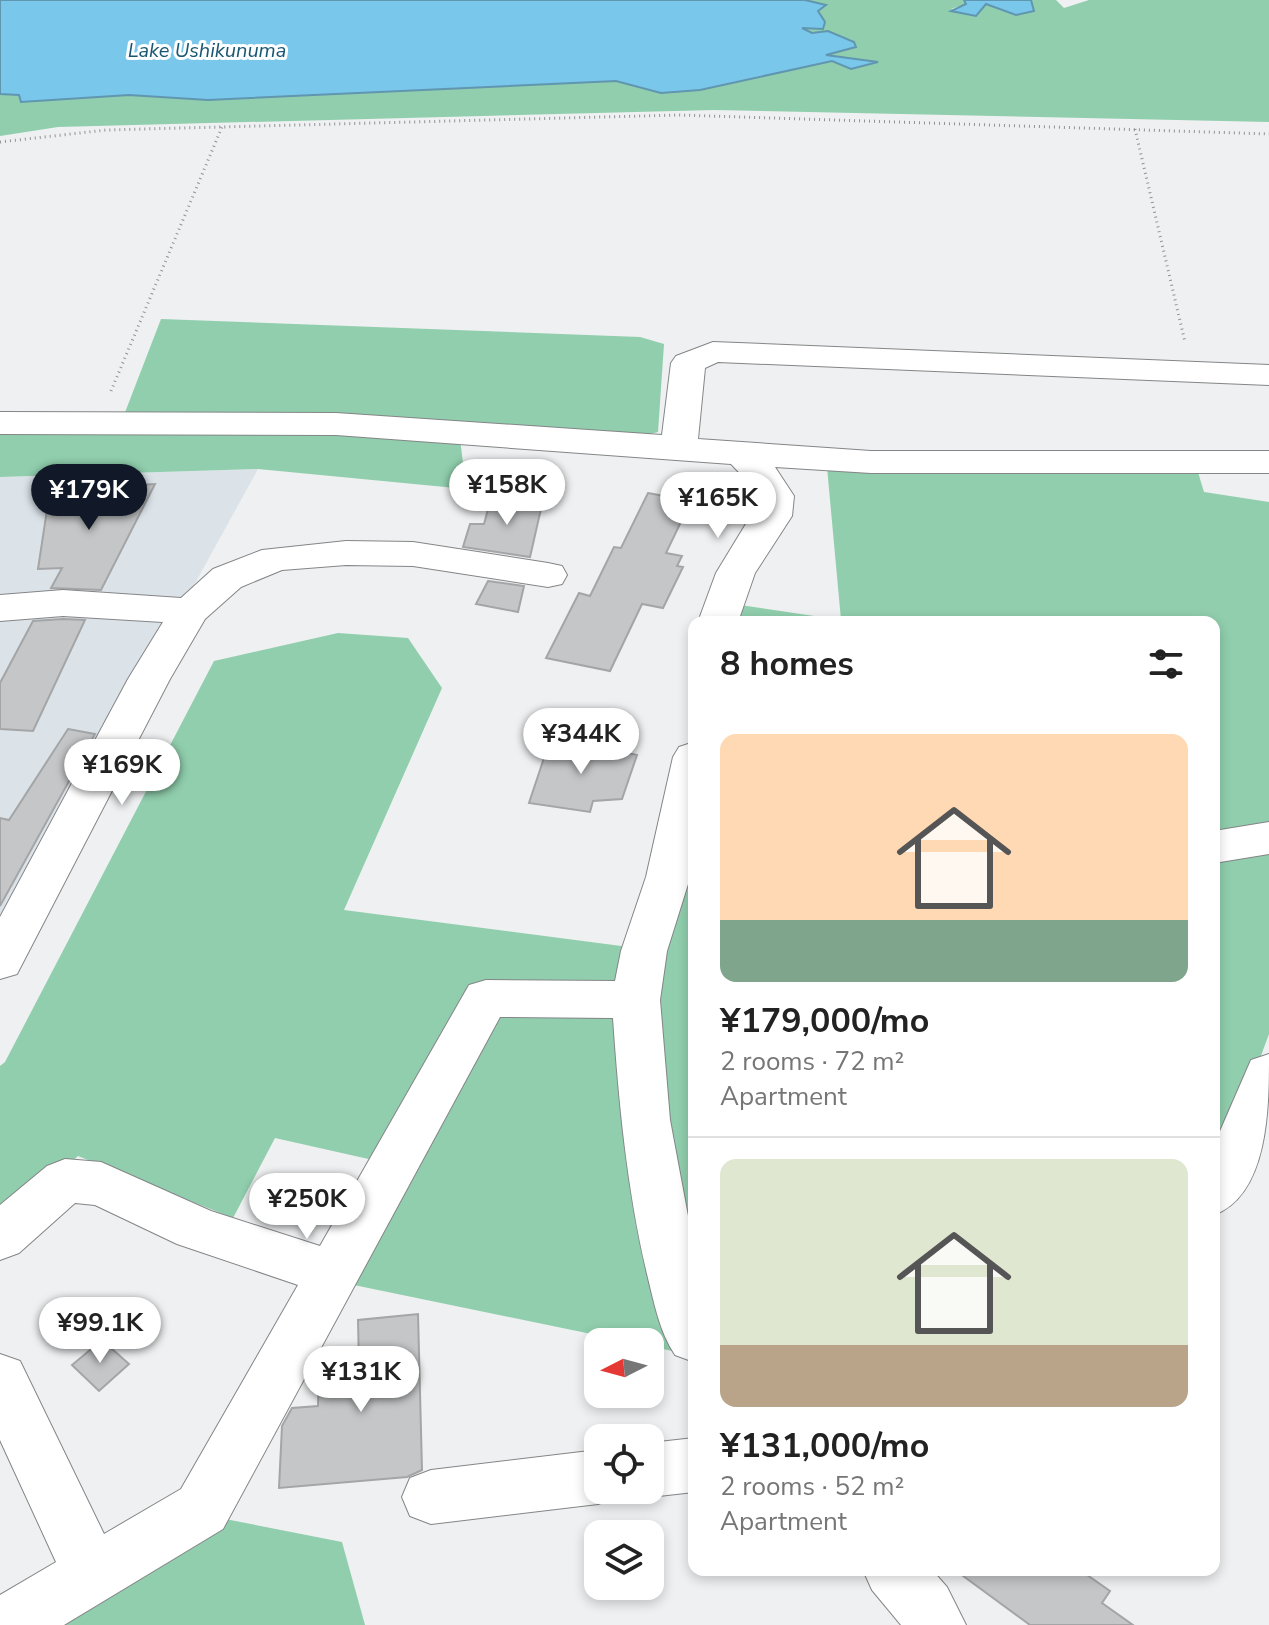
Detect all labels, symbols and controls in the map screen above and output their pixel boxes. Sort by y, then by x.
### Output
water label: Lake Ushikunuma [128,37,286,64]
pin: ¥158K [451,459,563,527]
pin: ¥179K [33,464,145,532]
text: ¥158K [467,467,547,502]
text: ¥179K [49,472,129,507]
pin: ¥165K [662,472,774,540]
text: ¥165K [678,480,758,515]
text: 8 homes [720,641,854,687]
icon: filters [1144,642,1188,686]
pin: ¥344K [525,708,637,776]
text: ¥344K [541,716,621,751]
pin: ¥169K [66,739,178,807]
text: ¥169K [82,747,162,782]
icon: home [882,786,1026,930]
text: ¥179,000/mo [720,998,929,1044]
text: 2 rooms · 72 m² [720,1044,904,1079]
text: Apartment [720,1079,847,1114]
pin: ¥250K [251,1173,363,1241]
text: ¥250K [267,1181,347,1216]
icon: home [882,1211,1026,1355]
pin: ¥99.1K [35,1297,165,1365]
text: ¥99.1K [57,1305,143,1340]
north arrow [584,1328,664,1408]
map controls [584,1328,664,1600]
pin: ¥131K [305,1346,417,1414]
text: ¥131K [321,1354,401,1389]
text: ¥131,000/mo [720,1423,929,1469]
button: locate [584,1424,664,1504]
text: 2 rooms · 52 m² [720,1469,904,1504]
text: Apartment [720,1504,847,1539]
button: layers [584,1520,664,1600]

